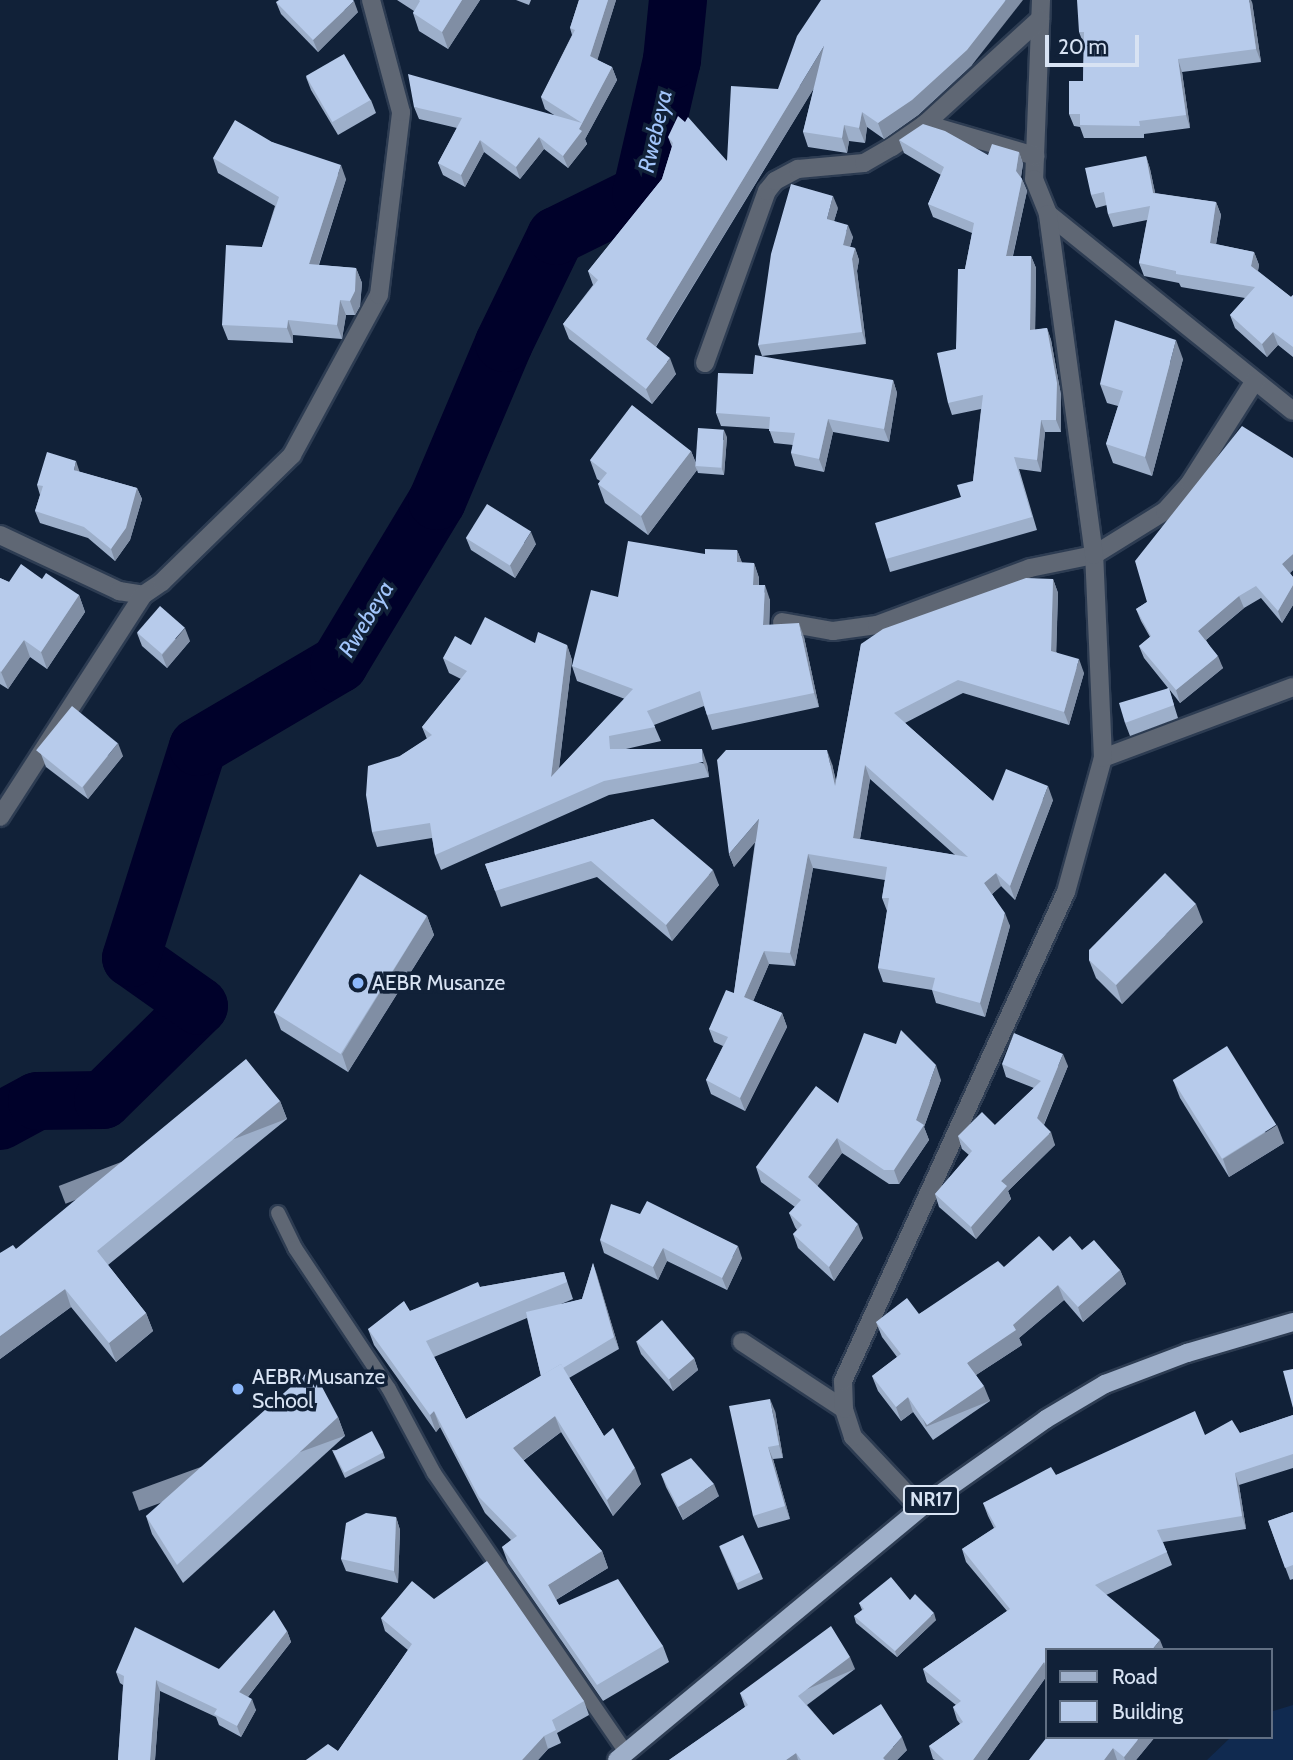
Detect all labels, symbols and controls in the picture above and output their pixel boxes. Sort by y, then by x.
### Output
scale bar [1048,21,1142,65]
text: 20 m [1058,34,1107,59]
water label: Rwebeya [632,87,678,175]
water label: Rwebeya [333,576,399,662]
place label: AEBR Musanze [372,970,505,996]
marker: AEBR Musanze [350,975,366,991]
place label: AEBR Musanze School [252,1364,385,1414]
marker: AEBR Musanze School [230,1381,246,1397]
road number: NR17 [901,1484,961,1516]
legend [1044,1648,1272,1739]
text: Road [1112,1664,1158,1689]
text: Building [1112,1699,1183,1724]

